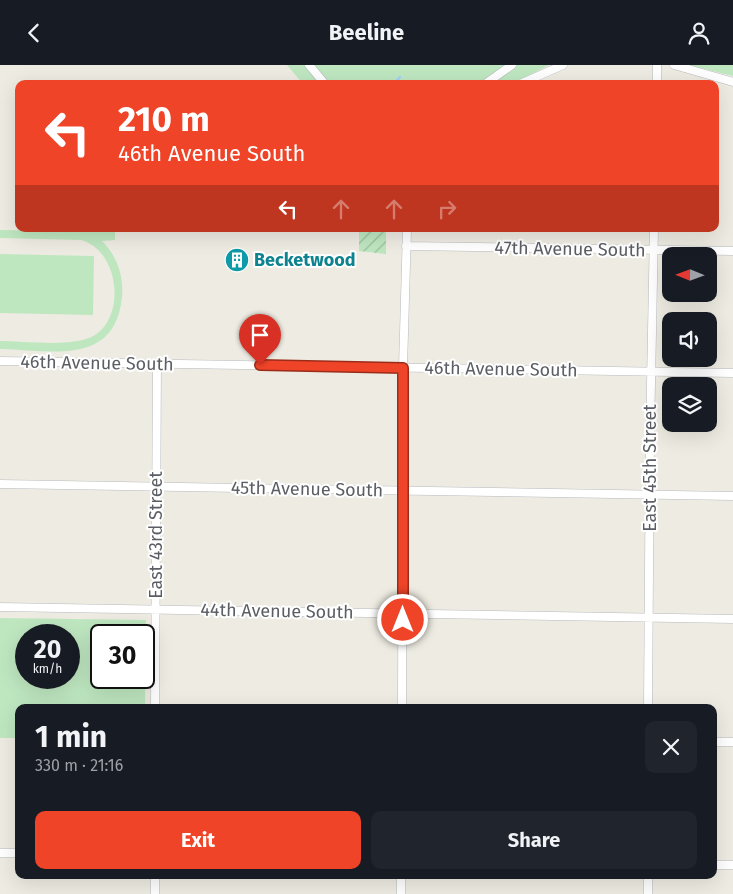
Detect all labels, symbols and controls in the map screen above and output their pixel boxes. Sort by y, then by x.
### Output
icon: back [20,19,48,47]
text: Beeline [329,19,404,46]
icon: person [685,19,713,47]
text: 210 m [118,98,210,140]
icon: left [35,100,100,165]
text: 46th Avenue South [118,140,305,167]
icon: left [274,195,302,223]
icon: ahead [327,195,355,223]
icon: ahead [380,195,408,223]
icon: right [433,195,461,223]
street label: 47th Avenue South [494,237,646,261]
building icon: Becketwood [224,247,250,273]
north arrow [662,247,718,303]
map controls [662,247,717,432]
place label: Becketwood [254,249,356,271]
button: sound [662,312,717,367]
pin [239,314,281,365]
icon: arrive [246,321,274,349]
street label: 46th Avenue South [20,351,174,375]
street label: 46th Avenue South [424,357,578,381]
button: layers [662,377,717,432]
street label: East 45th Street [639,404,661,532]
street label: East 43rd Street [145,471,167,599]
street label: 45th Avenue South [231,477,383,501]
position arrow [376,593,428,645]
street label: 44th Avenue South [200,599,354,623]
speed limit sign: 30 [90,624,155,689]
text: 20 [34,635,61,665]
text: km/h [33,662,62,676]
text: 1 min [35,719,107,755]
button: close [645,721,697,773]
text: 330 m · 21:16 [35,756,123,775]
button: Exit [35,811,361,869]
button: Share [371,811,697,869]

